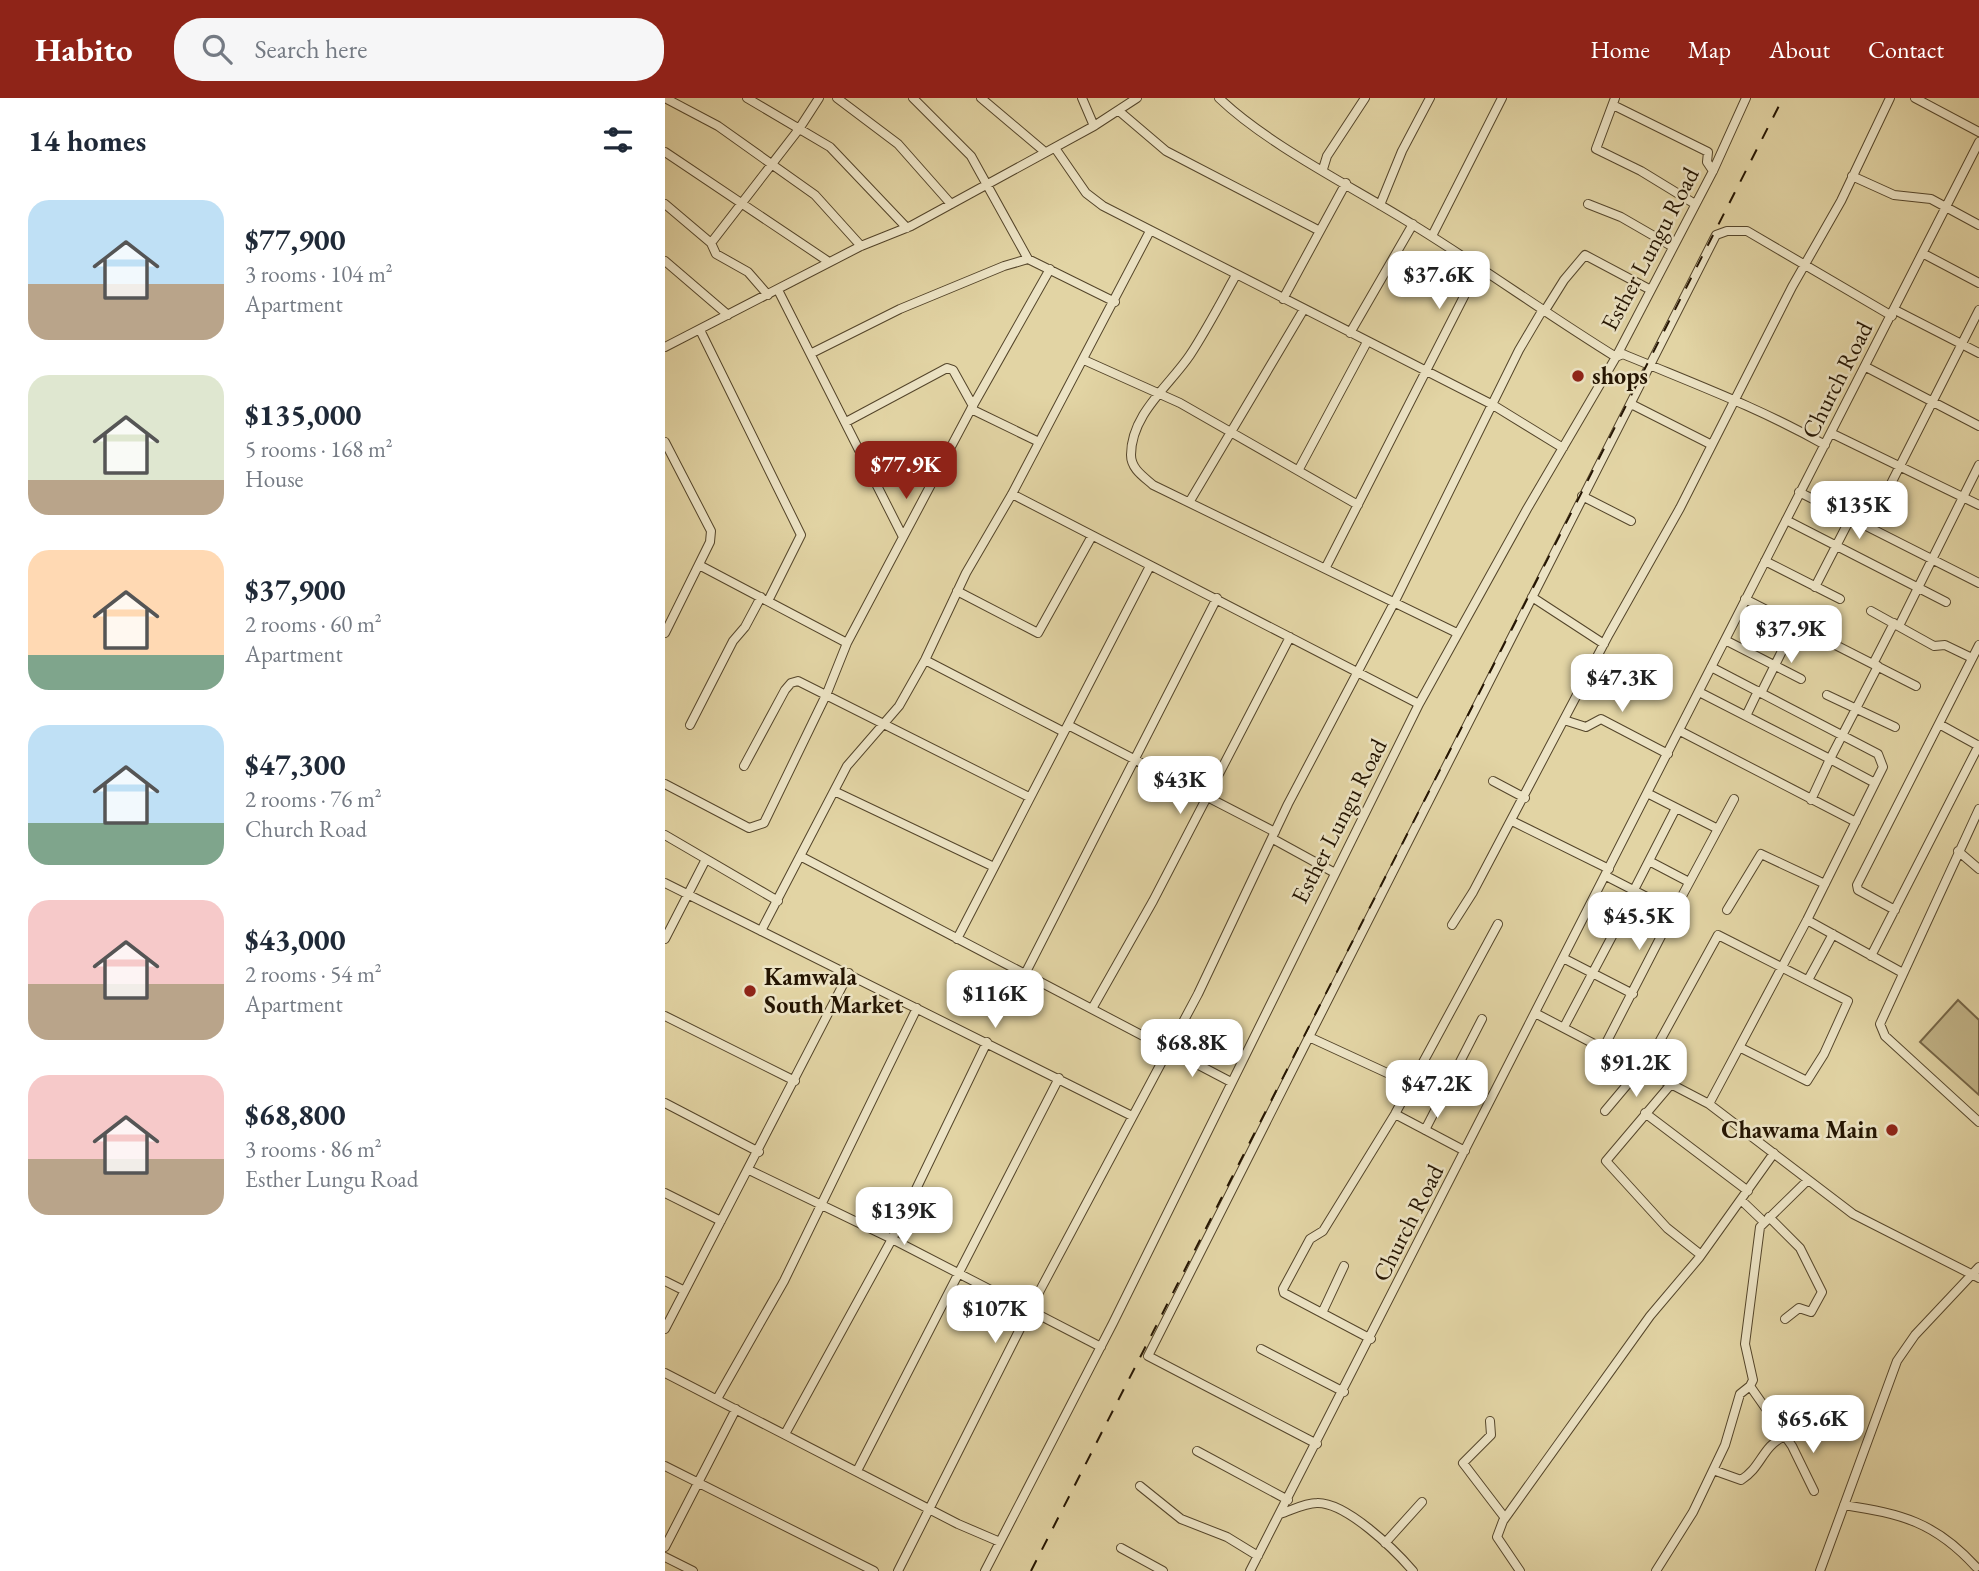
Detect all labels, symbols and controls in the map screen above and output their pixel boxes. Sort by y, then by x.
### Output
search box [174,18,664,81]
text: Habito [35,28,132,71]
icon: search [198,30,236,68]
text: Search here [254,32,367,66]
text: Home [1590,34,1650,65]
text: Map [1688,34,1731,65]
text: About [1769,34,1830,65]
text: Contact [1868,34,1944,65]
text: 14 homes [28,121,146,160]
icon: filters [599,121,637,159]
street label: Esther Lungu Road [1593,161,1706,336]
text: $77,900 [245,220,346,259]
icon: home [84,228,168,312]
pin: $37.6K [1382,252,1496,311]
text: 3 rooms · 104 m² [245,259,393,289]
text: $37.6K [1404,259,1474,289]
text: Apartment [245,289,343,319]
street label: Church Road [1794,315,1880,443]
place label: shops [1592,360,1648,391]
marker: shops [1570,368,1586,384]
text: $135,000 [245,395,361,434]
icon: home [84,403,168,487]
text: 5 rooms · 168 m² [245,434,393,464]
pin: $77.9K [849,442,963,501]
text: $77.9K [871,449,941,479]
text: House [245,464,304,494]
pin: $135K [1810,482,1908,541]
text: $135K [1827,489,1891,519]
text: $37,900 [245,570,346,609]
icon: home [84,578,168,662]
pin: $37.9K [1734,606,1848,665]
text: 2 rooms · 60 m² [245,609,382,639]
text: $37.9K [1756,613,1826,643]
text: Apartment [245,639,343,669]
pin: $47.3K [1565,654,1679,714]
text: $47.3K [1587,662,1657,692]
street label: Esther Lungu Road [1284,732,1394,908]
text: $47,300 [245,745,346,784]
icon: home [84,753,168,837]
pin: $43K [1139,756,1221,816]
text: $43K [1154,764,1206,794]
text: 2 rooms · 76 m² [245,784,382,814]
text: Church Road [245,814,367,844]
pin: $45.5K [1582,892,1696,952]
text: $45.5K [1604,900,1674,930]
text: $43,000 [245,920,346,959]
icon: home [84,928,168,1012]
text: 2 rooms · 54 m² [245,959,382,989]
place label: Kamwala South Market [764,961,903,1020]
pin: $116K [946,970,1044,1030]
text: $116K [963,978,1027,1008]
marker: Kamwala South Market [742,983,758,999]
text: Apartment [245,989,343,1019]
pin: $68.8K [1135,1020,1249,1079]
text: $68.8K [1157,1027,1227,1057]
pin: $91.2K [1579,1040,1693,1099]
text: $91.2K [1601,1047,1671,1077]
pin: $47.2K [1380,1060,1494,1120]
text: $47.2K [1402,1068,1472,1098]
text: $68,800 [245,1095,346,1134]
icon: home [84,1103,168,1187]
place label: Chawama Main [1721,1114,1878,1145]
marker: Chawama Main [1884,1122,1900,1138]
text: 3 rooms · 86 m² [245,1134,382,1164]
street label: Church Road [1365,1158,1451,1286]
text: Esther Lungu Road [245,1164,418,1194]
pin: $139K [855,1188,953,1247]
text: $139K [872,1195,936,1225]
pin: $107K [946,1286,1044,1345]
text: $107K [963,1293,1027,1323]
pin: $65.6K [1756,1396,1870,1455]
text: $65.6K [1778,1403,1848,1433]

